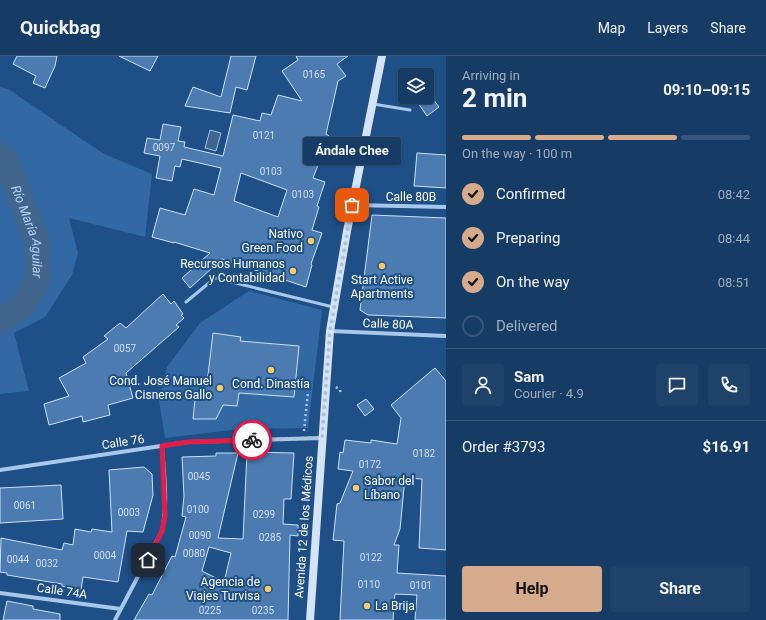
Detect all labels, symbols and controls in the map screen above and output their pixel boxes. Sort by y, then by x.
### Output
text: Quickbag [20,16,101,39]
text: Map [598,20,625,36]
text: Layers [647,20,688,36]
text: Share [710,20,746,36]
map controls [398,68,434,104]
button: layers [398,68,434,104]
text: Arriving in [462,68,520,83]
house number: 0165 [303,69,326,80]
text: 09:10–09:15 [663,81,750,99]
text: 2 min [462,83,527,113]
house number: 0121 [253,130,275,141]
callout: Ándale Chee [303,137,401,165]
house number: 0097 [153,142,176,153]
text: Ándale Chee [315,143,389,158]
text: On the way · 100 m [462,146,572,161]
house number: 0103 [260,166,282,177]
water label: Río María Aguilar [9,183,45,279]
icon: check [462,183,484,205]
text: Confirmed [496,185,566,203]
text: 08:42 [718,187,750,202]
pin [335,188,369,222]
house number: 0103 [292,189,314,200]
street label: Calle 80B [386,190,436,204]
icon: bag [341,194,363,216]
place label: Nativo Green Food [242,227,303,255]
icon: check [462,227,484,249]
text: Preparing [496,229,560,247]
text: 08:44 [718,231,750,246]
marker: Nativo Green Food [306,236,316,246]
place label: Recursos Humanos y Contabilidad [180,257,285,285]
marker: Start Active Apartments [377,261,387,271]
marker: Recursos Humanos y Contabilidad [288,266,298,276]
icon: check [462,271,484,293]
place label: Start Active Apartments [350,273,414,301]
text: On the way [496,273,570,291]
text: 08:51 [718,275,750,290]
street label: Calle 80A [362,316,414,332]
text: Delivered [496,317,558,335]
house number: 0057 [114,343,137,354]
button: person [462,364,504,406]
button: chat [656,364,698,406]
button: phone [708,364,750,406]
marker: Cond. Dinastía [266,365,276,375]
text: Sam [514,368,544,386]
place label: Cond. José Manuel Cisneros Gallo [109,374,212,402]
place label: Cond. Dinastía [232,377,310,391]
marker: Cond. José Manuel Cisneros Gallo [215,383,225,393]
text: Courier · 4.9 [514,386,584,401]
courier [232,420,272,460]
icon: bike [241,429,263,451]
street label: Calle 76 [101,432,146,452]
text: Order #3793 [462,438,545,456]
text: $16.91 [703,438,750,456]
house number: 0182 [413,448,436,459]
street label: Avenida 12 de los Médicos [292,455,316,599]
house number: 0172 [359,459,382,470]
house number: 0045 [188,471,211,482]
place label: Sabor del Líbano [364,474,414,502]
marker: Sabor del Líbano [351,483,361,493]
house number: 0061 [14,500,36,511]
house number: 0100 [187,504,210,515]
house number: 0003 [118,507,140,518]
house number: 0299 [253,509,275,520]
house number: 0090 [189,530,212,541]
house number: 0285 [259,532,282,543]
pin [131,543,165,577]
house number: 0080 [183,548,206,559]
icon: home [137,549,159,571]
house number: 0004 [94,550,117,561]
house number: 0122 [360,552,383,563]
house number: 0044 [7,554,30,565]
house number: 0032 [36,558,59,569]
button: Help [462,566,602,612]
button: Share [610,566,750,612]
place label: Agencia de Viajes Turvisa [186,575,260,603]
house number: 0110 [358,579,381,590]
house number: 0101 [410,580,432,591]
street label: Calle 74A [36,581,88,601]
marker: Agencia de Viajes Turvisa [263,584,273,594]
place label: La Brija [375,599,415,613]
marker: La Brija [362,601,372,611]
house number: 0225 [199,605,222,616]
house number: 0235 [252,605,275,616]

